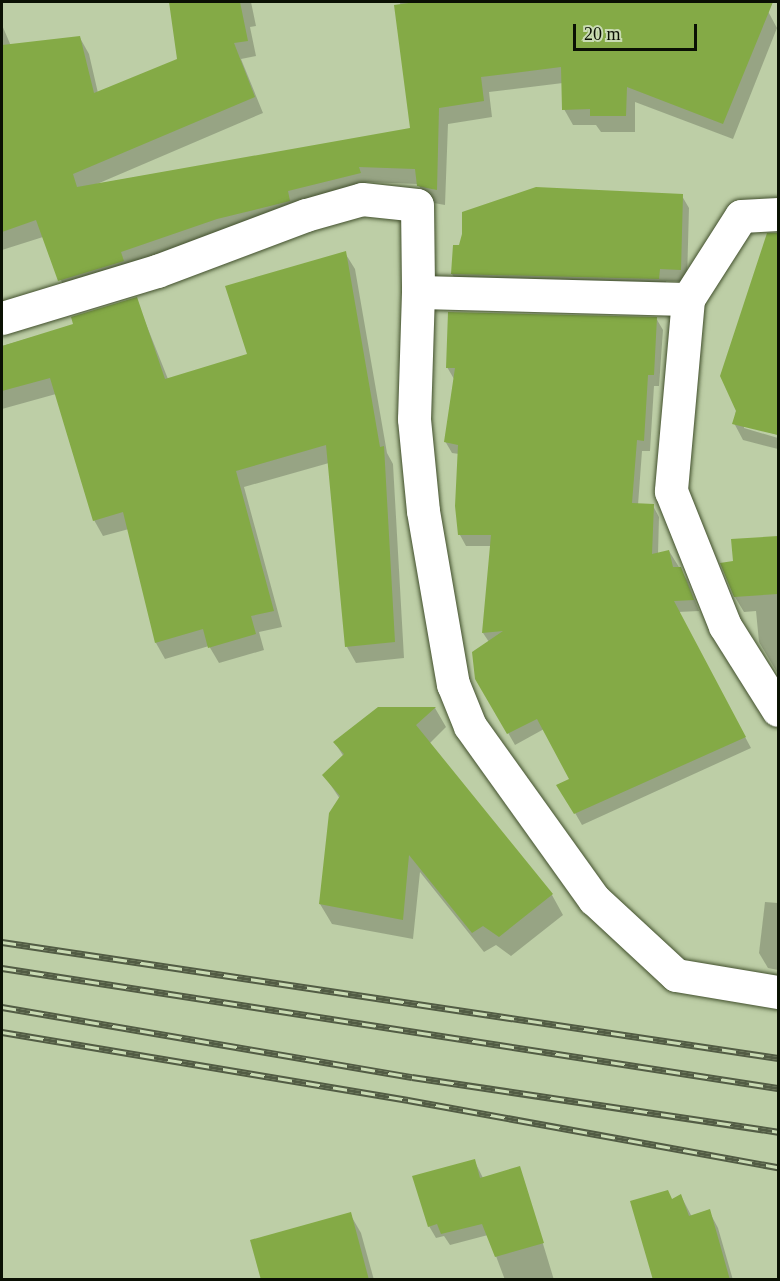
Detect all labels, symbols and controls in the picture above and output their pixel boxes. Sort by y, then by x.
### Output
scale bar [576,12,700,50]
text: 20 m [584,24,621,44]

